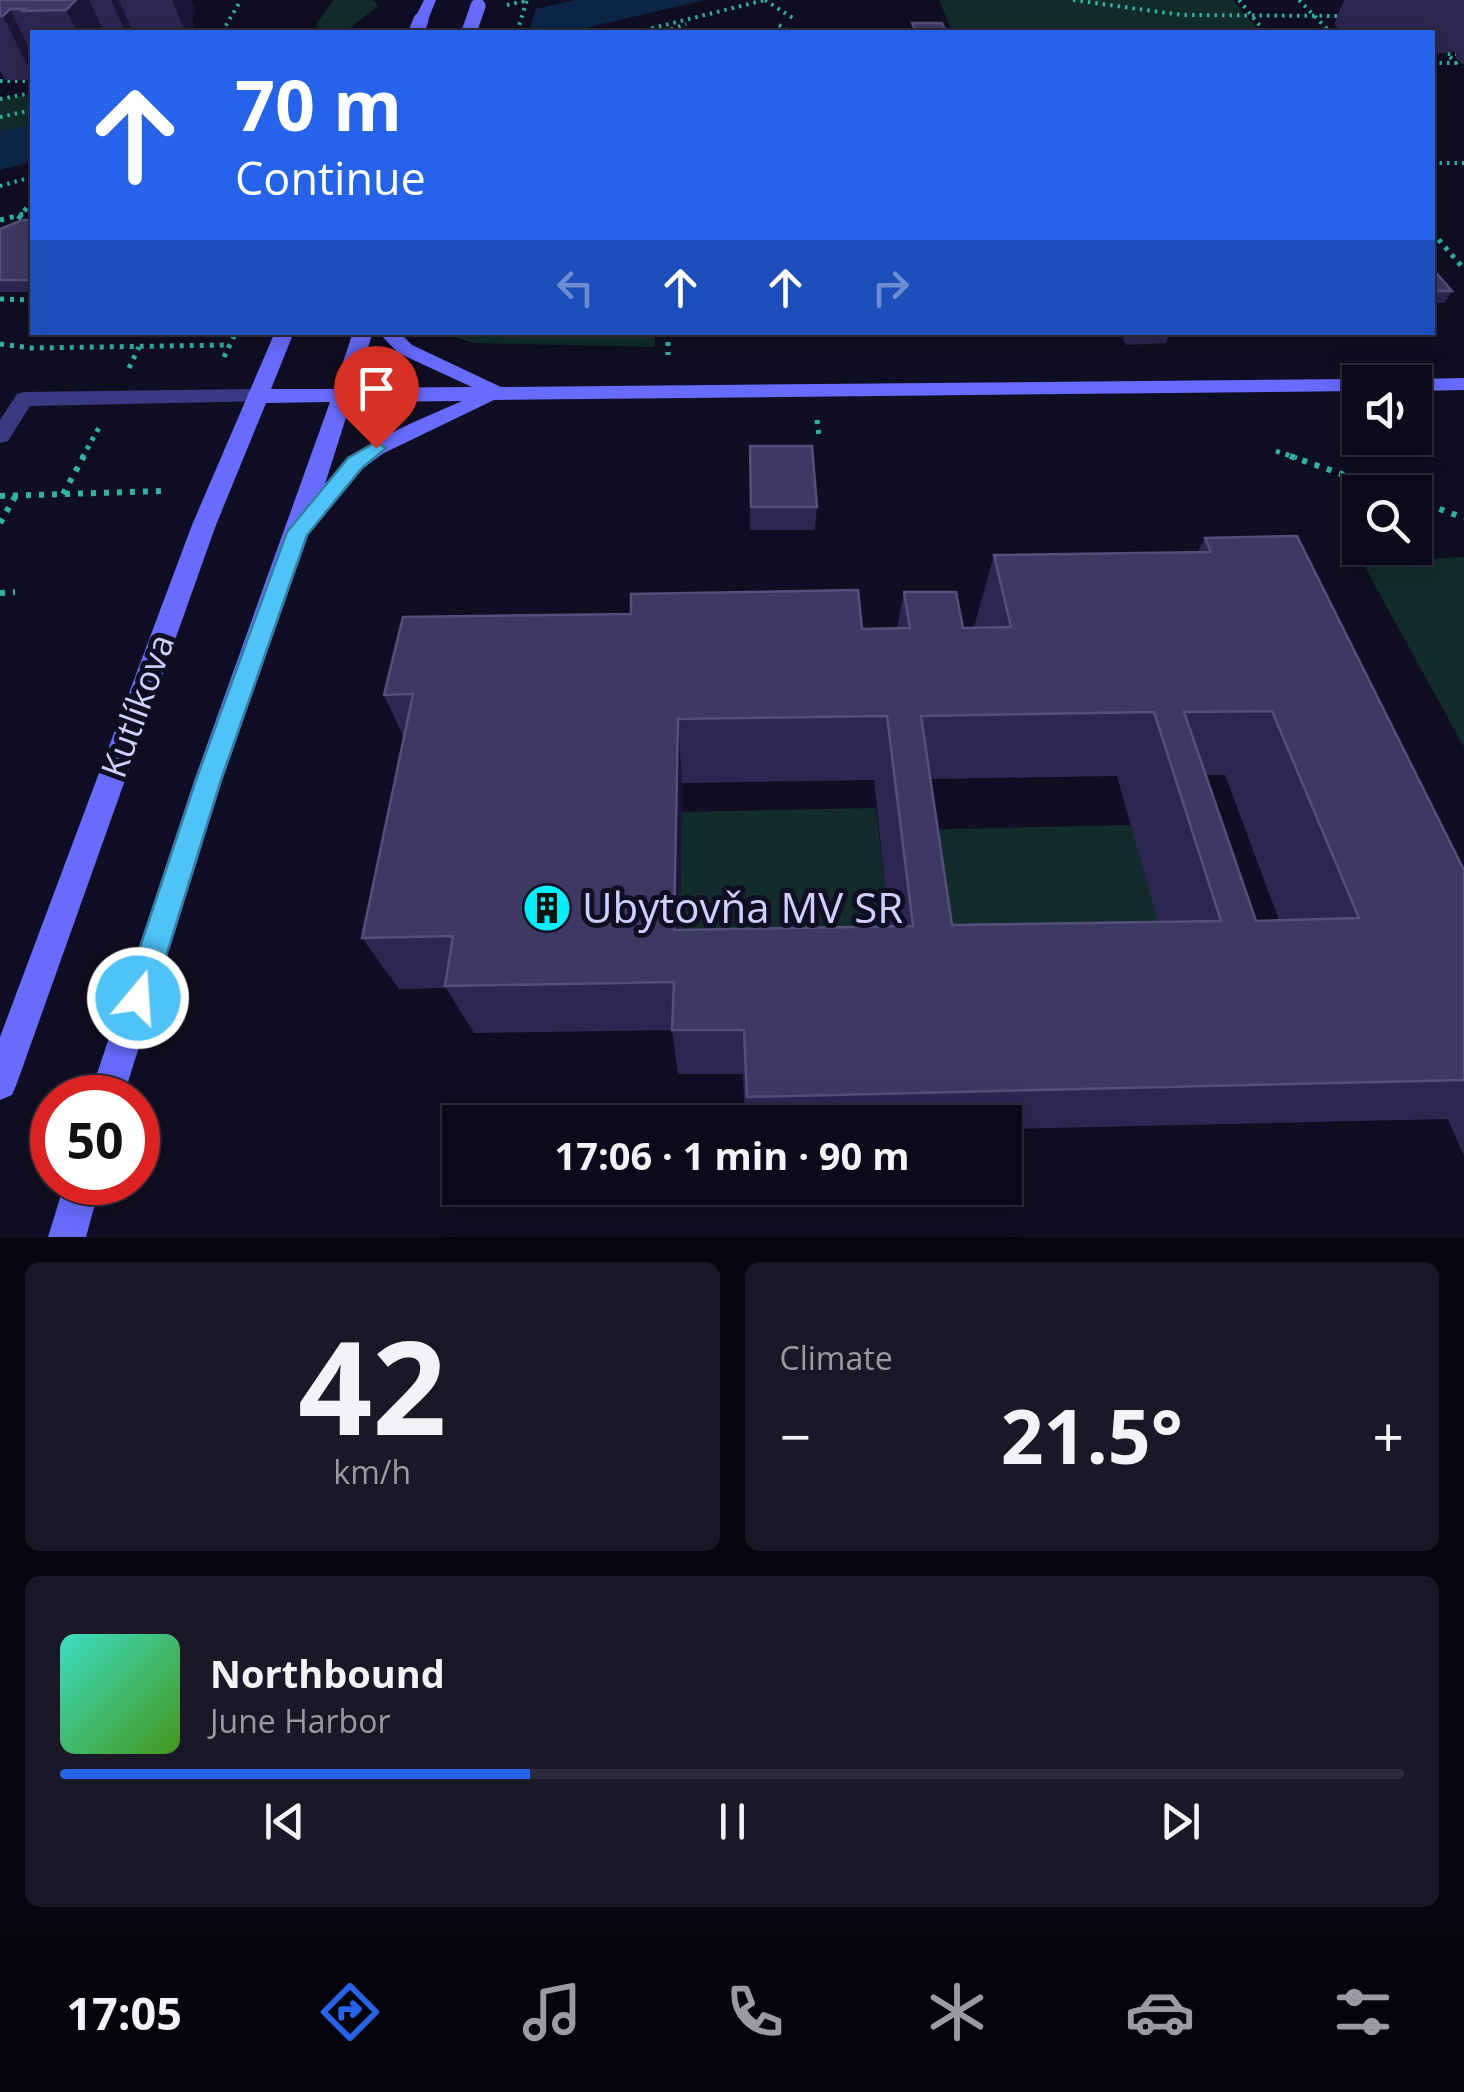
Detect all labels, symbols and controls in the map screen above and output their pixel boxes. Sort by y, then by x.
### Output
text: 70 m [235,56,402,152]
icon: ahead [70,70,200,200]
text: Continue [235,147,426,208]
icon: left [548,260,603,315]
icon: ahead [653,260,708,315]
icon: ahead [758,260,813,315]
icon: right [863,260,918,315]
pin [334,346,419,449]
icon: arrive [349,361,404,416]
map controls [1342,365,1432,565]
button: sound [1342,365,1432,455]
button: search [1342,475,1432,565]
street label: Kutlíkova [89,627,184,784]
place label: Ubytovňa MV SR [582,878,903,935]
building icon: Ubytovňa MV SR [521,882,573,934]
position arrow [86,946,190,1050]
speed limit sign: 50 [30,1075,160,1205]
text: 17:06 · 1 min · 90 m [554,1129,910,1181]
text: 42 [298,1296,447,1473]
text: Climate [780,1336,893,1379]
text: 21.5° [1001,1384,1183,1486]
text: − [780,1398,811,1473]
text: + [1373,1398,1404,1473]
text: km/h [333,1450,411,1493]
text: Northbound [210,1647,445,1699]
text: June Harbor [210,1699,390,1742]
icon: previous [257,1794,312,1849]
icon: pause [705,1794,760,1849]
icon: next [1153,1794,1208,1849]
icon: directions [315,1977,385,2047]
icon: music [517,1977,587,2047]
icon: phone [720,1977,790,2047]
icon: climate [922,1977,992,2047]
icon: car [1125,1977,1195,2047]
icon: filters [1328,1977,1398,2047]
text: 17:05 [66,1982,182,2043]

